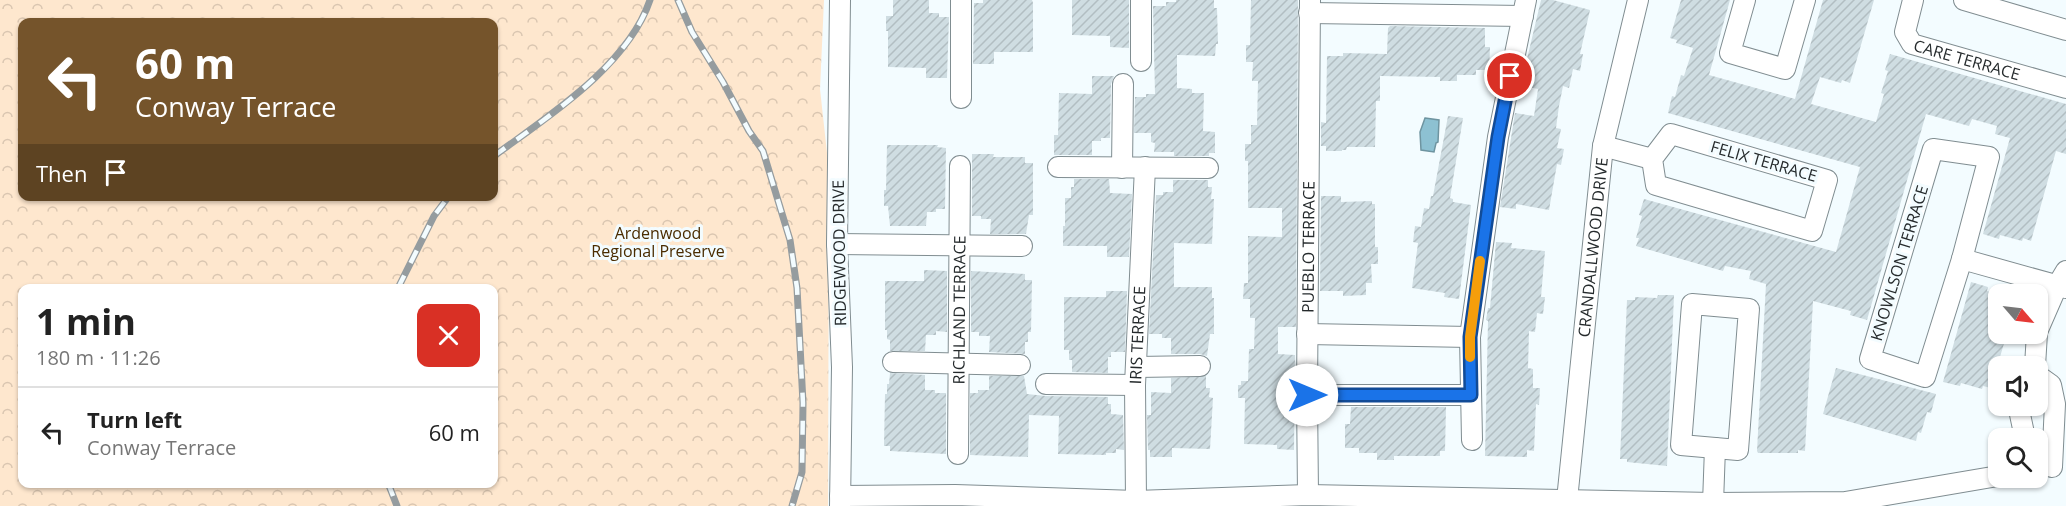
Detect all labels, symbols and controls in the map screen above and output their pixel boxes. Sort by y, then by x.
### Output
text: 60 m [135,34,235,91]
street label: CARE TERRACE [1911,34,2023,85]
icon: left [36,42,114,120]
pin [1484,50,1535,101]
icon: arrive [1493,59,1526,92]
text: Conway Terrace [135,88,336,125]
street label: FELIX TERRACE [1708,135,1820,187]
icon: arrive [99,156,132,189]
street label: CRANDALLWOOD DRIVE [1573,156,1613,338]
text: Then [36,158,87,188]
street label: RIDGEWOOD DRIVE [827,180,851,326]
street label: PUEBLO TERRACE [1297,181,1320,313]
street label: KNOWLSON TERRACE [1865,183,1933,343]
park label: Ardenwood Regional Preserve [591,222,725,262]
street label: RICHLAND TERRACE [947,235,971,385]
north arrow [1988,284,2048,344]
map controls [1988,284,2048,488]
street label: IRIS TERRACE [1124,285,1151,385]
text: 1 min [36,297,136,346]
button: close [417,304,480,367]
text: 180 m · 11:26 [36,344,161,371]
button: sound [1988,356,2048,416]
position arrow [1275,363,1339,427]
text: Turn left [87,404,182,434]
icon: left [36,416,69,449]
text: 60 m [429,417,480,447]
button: search [1988,428,2048,488]
text: Conway Terrace [87,434,236,461]

